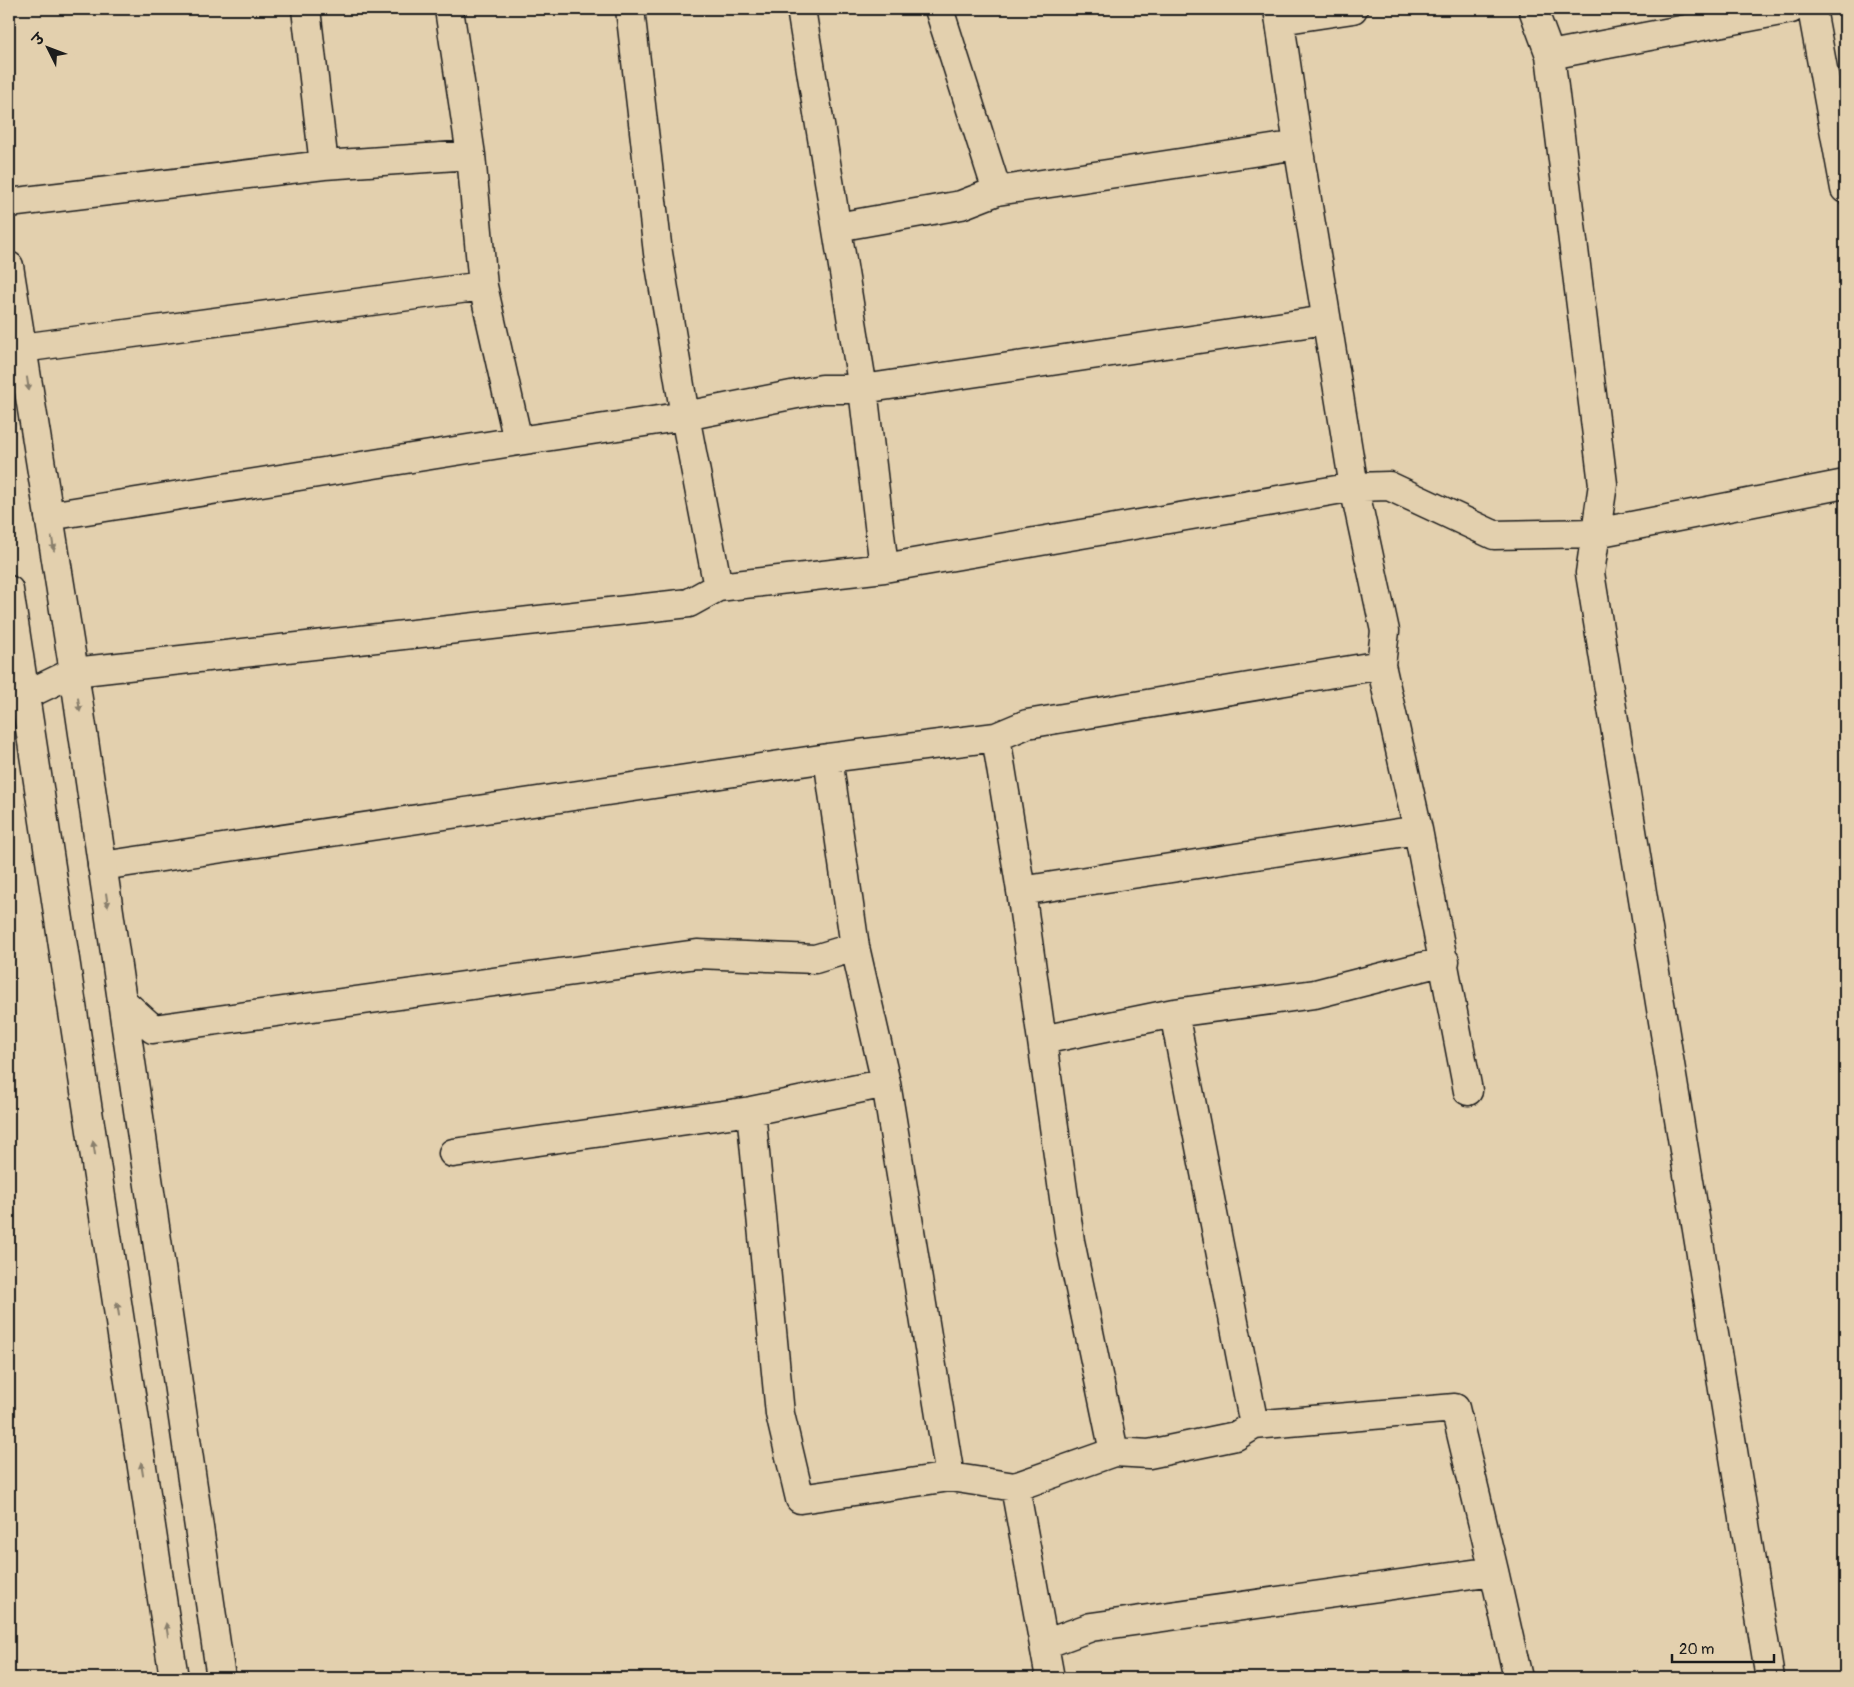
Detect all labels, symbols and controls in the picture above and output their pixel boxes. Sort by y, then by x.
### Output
north arrow [22,22,72,72]
text: उ [28,29,49,50]
one-way arrow [24,376,32,392]
one-way arrow [50,537,58,553]
one-way arrow [75,697,83,713]
one-way arrow [104,892,112,908]
one-way arrow [90,1140,98,1156]
one-way arrow [114,1300,122,1316]
one-way arrow [138,1461,146,1477]
one-way arrow [162,1622,170,1638]
scale bar [1672,1632,1774,1664]
text: 20 m [1679,1640,1714,1659]

